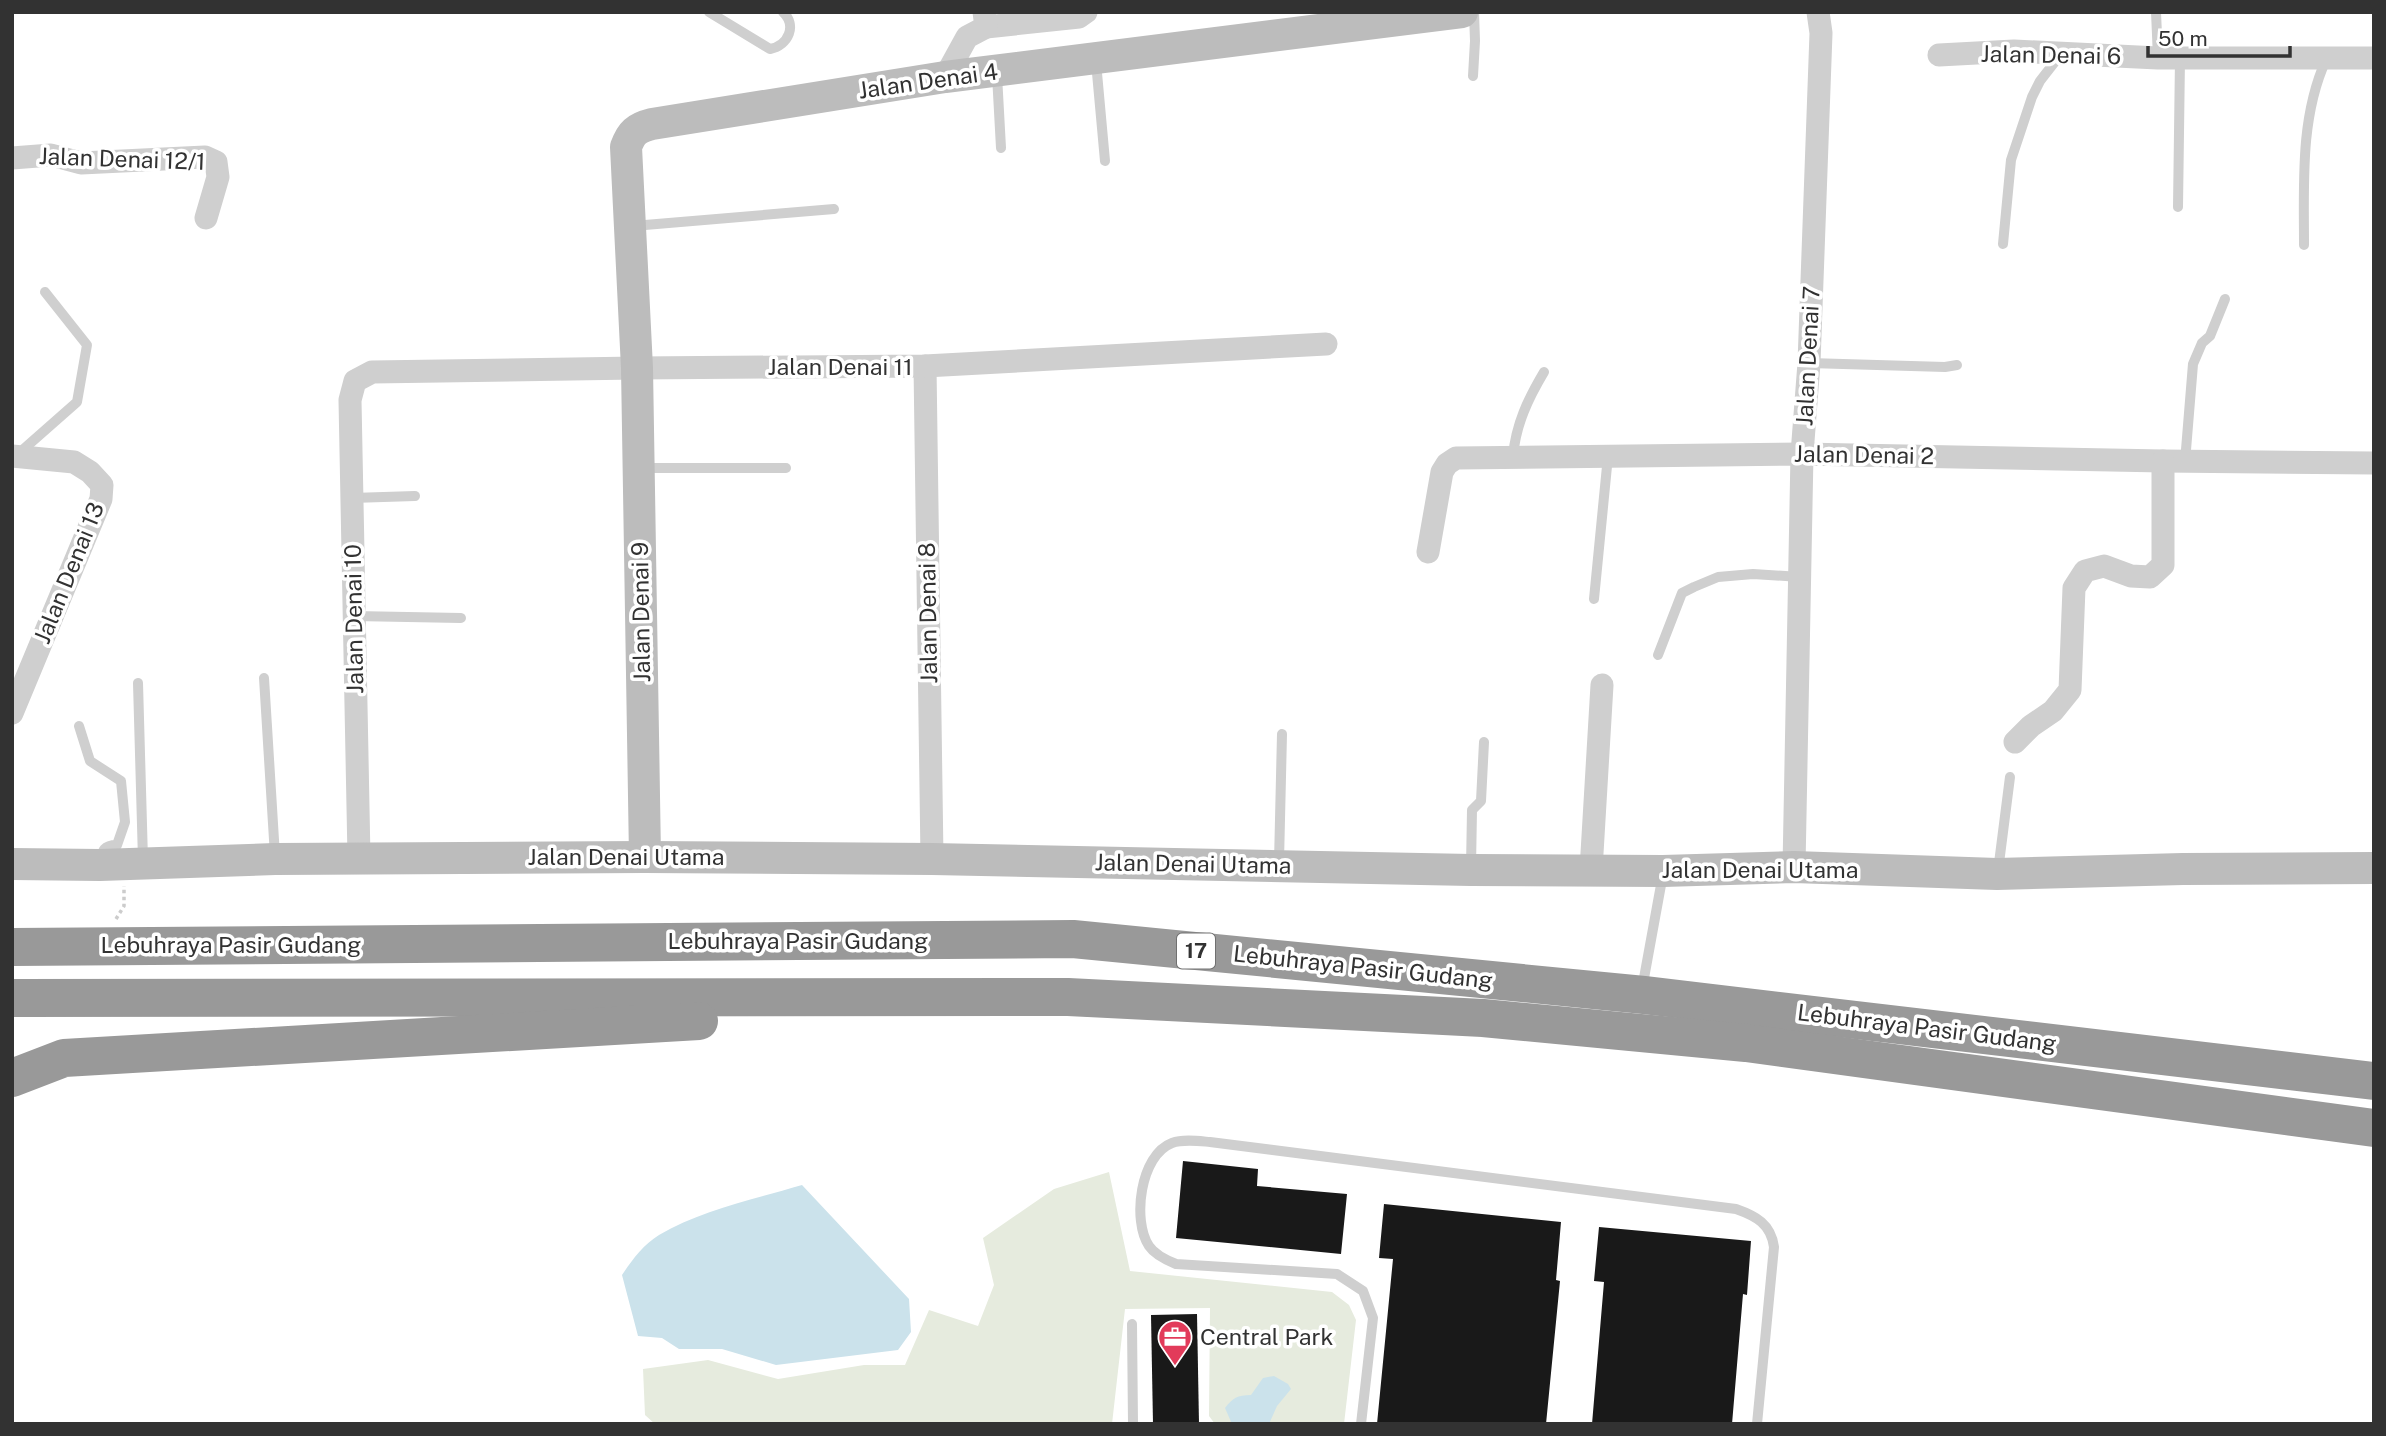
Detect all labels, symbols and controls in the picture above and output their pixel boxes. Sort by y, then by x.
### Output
scale bar [2148,14,2290,58]
text: 50 m [2158,26,2208,51]
street label: Jalan Denai 6 [1980,40,2122,69]
street label: Jalan Denai 4 [856,57,1000,104]
street label: Jalan Denai 12/1 [38,142,206,175]
street label: Jalan Denai 7 [1790,285,1825,427]
street label: Jalan Denai 11 [767,353,913,380]
street label: Jalan Denai 2 [1794,440,1934,469]
street label: Jalan Denai 13 [28,498,109,647]
street label: Jalan Denai 9 [626,541,655,683]
street label: Jalan Denai 8 [913,542,942,684]
street label: Jalan Denai 10 [339,544,368,694]
street label: Jalan Denai Utama [528,843,724,870]
street label: Jalan Denai Utama [1094,848,1292,879]
street label: Jalan Denai Utama [1662,856,1858,883]
street label: Lebuhraya Pasir Gudang [668,927,928,954]
street label: Lebuhraya Pasir Gudang [101,931,361,958]
road number: 17 [1177,934,1215,968]
street label: Lebuhraya Pasir Gudang [1232,939,1494,994]
street label: Lebuhraya Pasir Gudang [1796,998,2058,1057]
office icon: Central Park [1156,1318,1194,1367]
place label: Central Park [1200,1323,1334,1350]

